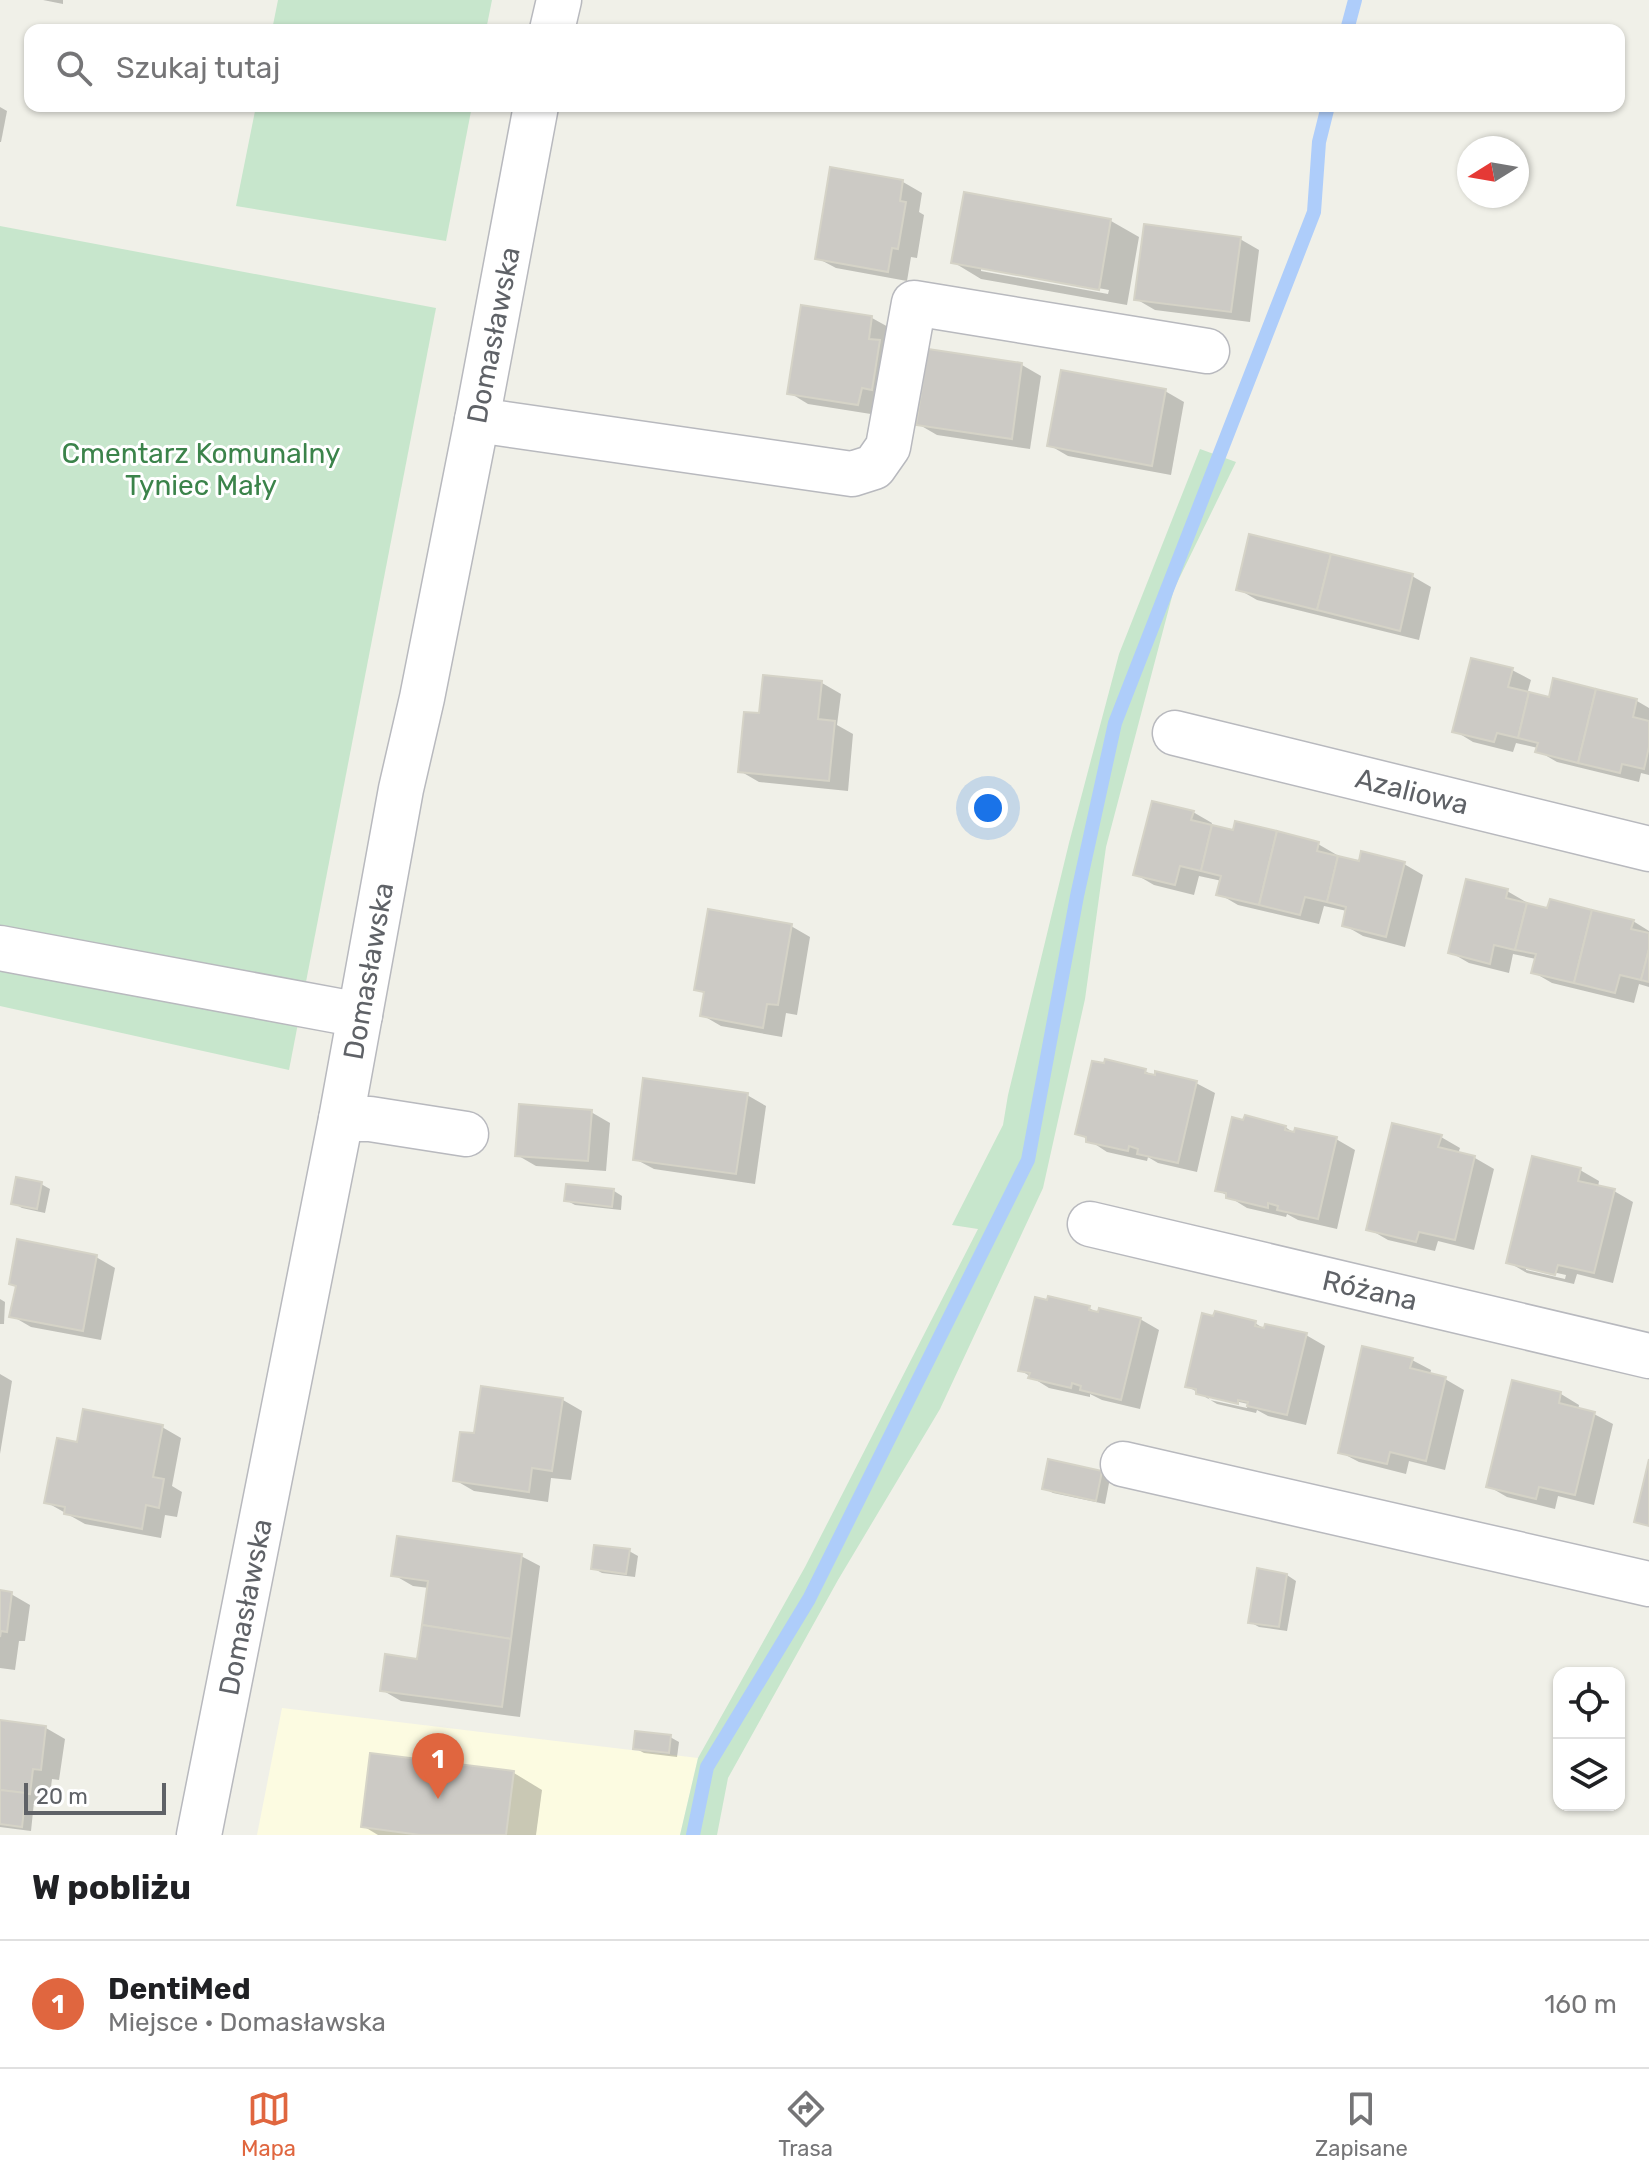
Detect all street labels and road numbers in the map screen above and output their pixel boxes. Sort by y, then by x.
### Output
street label: Domasławska [460,244,527,426]
street label: Azaliowa [1352,762,1472,821]
street label: Domasławska [337,880,400,1062]
street label: Różana [1319,1264,1420,1317]
street label: Domasławska [212,1516,279,1698]

